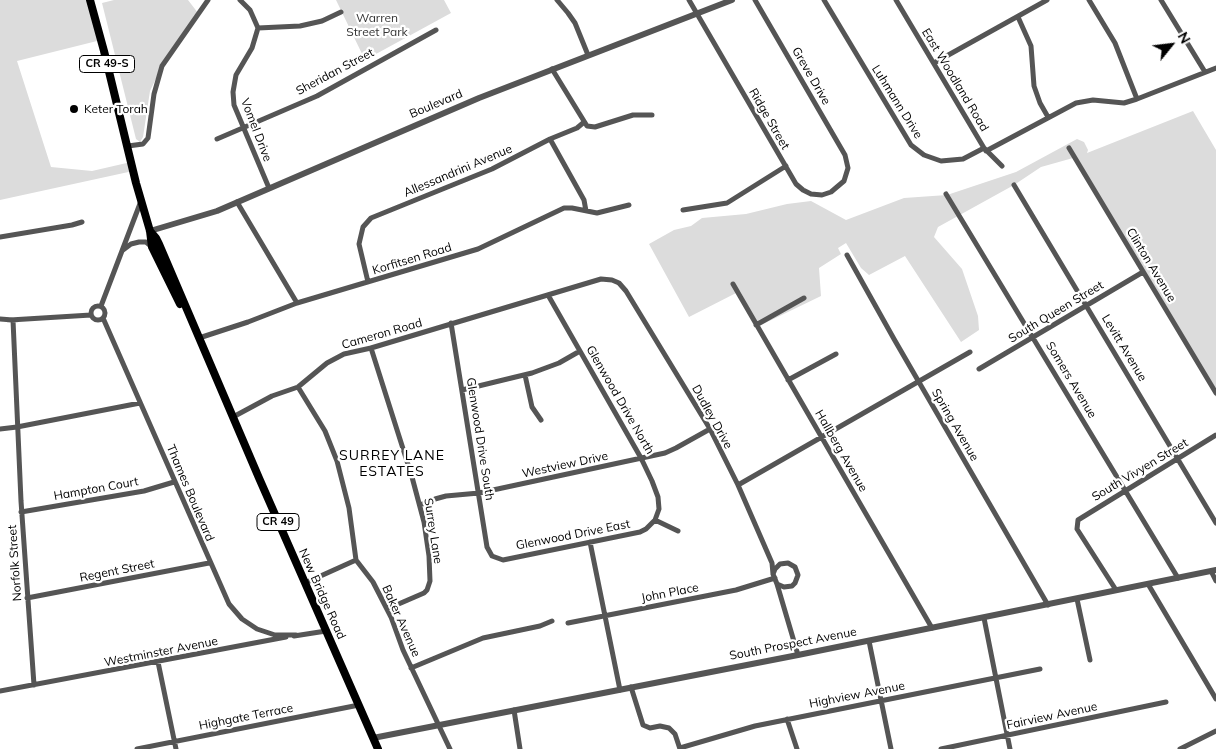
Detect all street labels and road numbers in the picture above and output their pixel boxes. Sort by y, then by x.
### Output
street label: East Woodland Road [919,26,991,134]
street label: Greve Drive [789,44,833,108]
street label: Sheridan Street [294,45,376,99]
road number: CR 49-S [80,56,134,72]
street label: Luhmann Drive [869,62,925,142]
street label: Boulevard [407,86,465,122]
street label: Ridge Street [746,86,792,152]
street label: Vomel Drive [237,96,275,164]
street label: Allessandrini Avenue [402,142,514,200]
street label: Clinton Avenue [1123,225,1179,305]
street label: Korfitsen Road [371,240,453,278]
street label: South Queen Street [1006,278,1106,346]
street label: Levitt Avenue [1098,312,1150,384]
street label: Cameron Road [340,316,424,352]
street label: Somers Avenue [1043,339,1099,421]
street label: Glenwood Drive North [583,343,657,457]
street label: Glenwood Drive South [463,377,497,501]
street label: Dudley Drive [689,383,735,451]
street label: Spring Avenue [928,386,982,464]
street label: Hallberg Avenue [812,407,870,495]
street label: South Vivyen Street [1089,436,1191,504]
street label: Thames Boulevard [163,442,217,544]
street label: Westview Drive [521,449,609,481]
street label: Hampton Court [53,474,139,504]
street label: Surrey Lane [421,497,445,565]
road number: CR 49 [257,514,299,530]
street label: Glenwood Drive East [515,517,631,553]
street label: Norfolk Street [5,524,25,602]
street label: New Bridge Road [296,546,348,642]
street label: Regent Street [78,557,156,585]
street label: John Place [640,580,700,606]
street label: Baker Avenue [379,583,423,659]
street label: South Prospect Avenue [728,625,858,663]
street label: Westminster Avenue [103,634,219,670]
street label: Highview Avenue [808,679,906,711]
street label: Fairview Avenue [1005,699,1099,733]
street label: Highgate Terrace [198,701,294,733]

